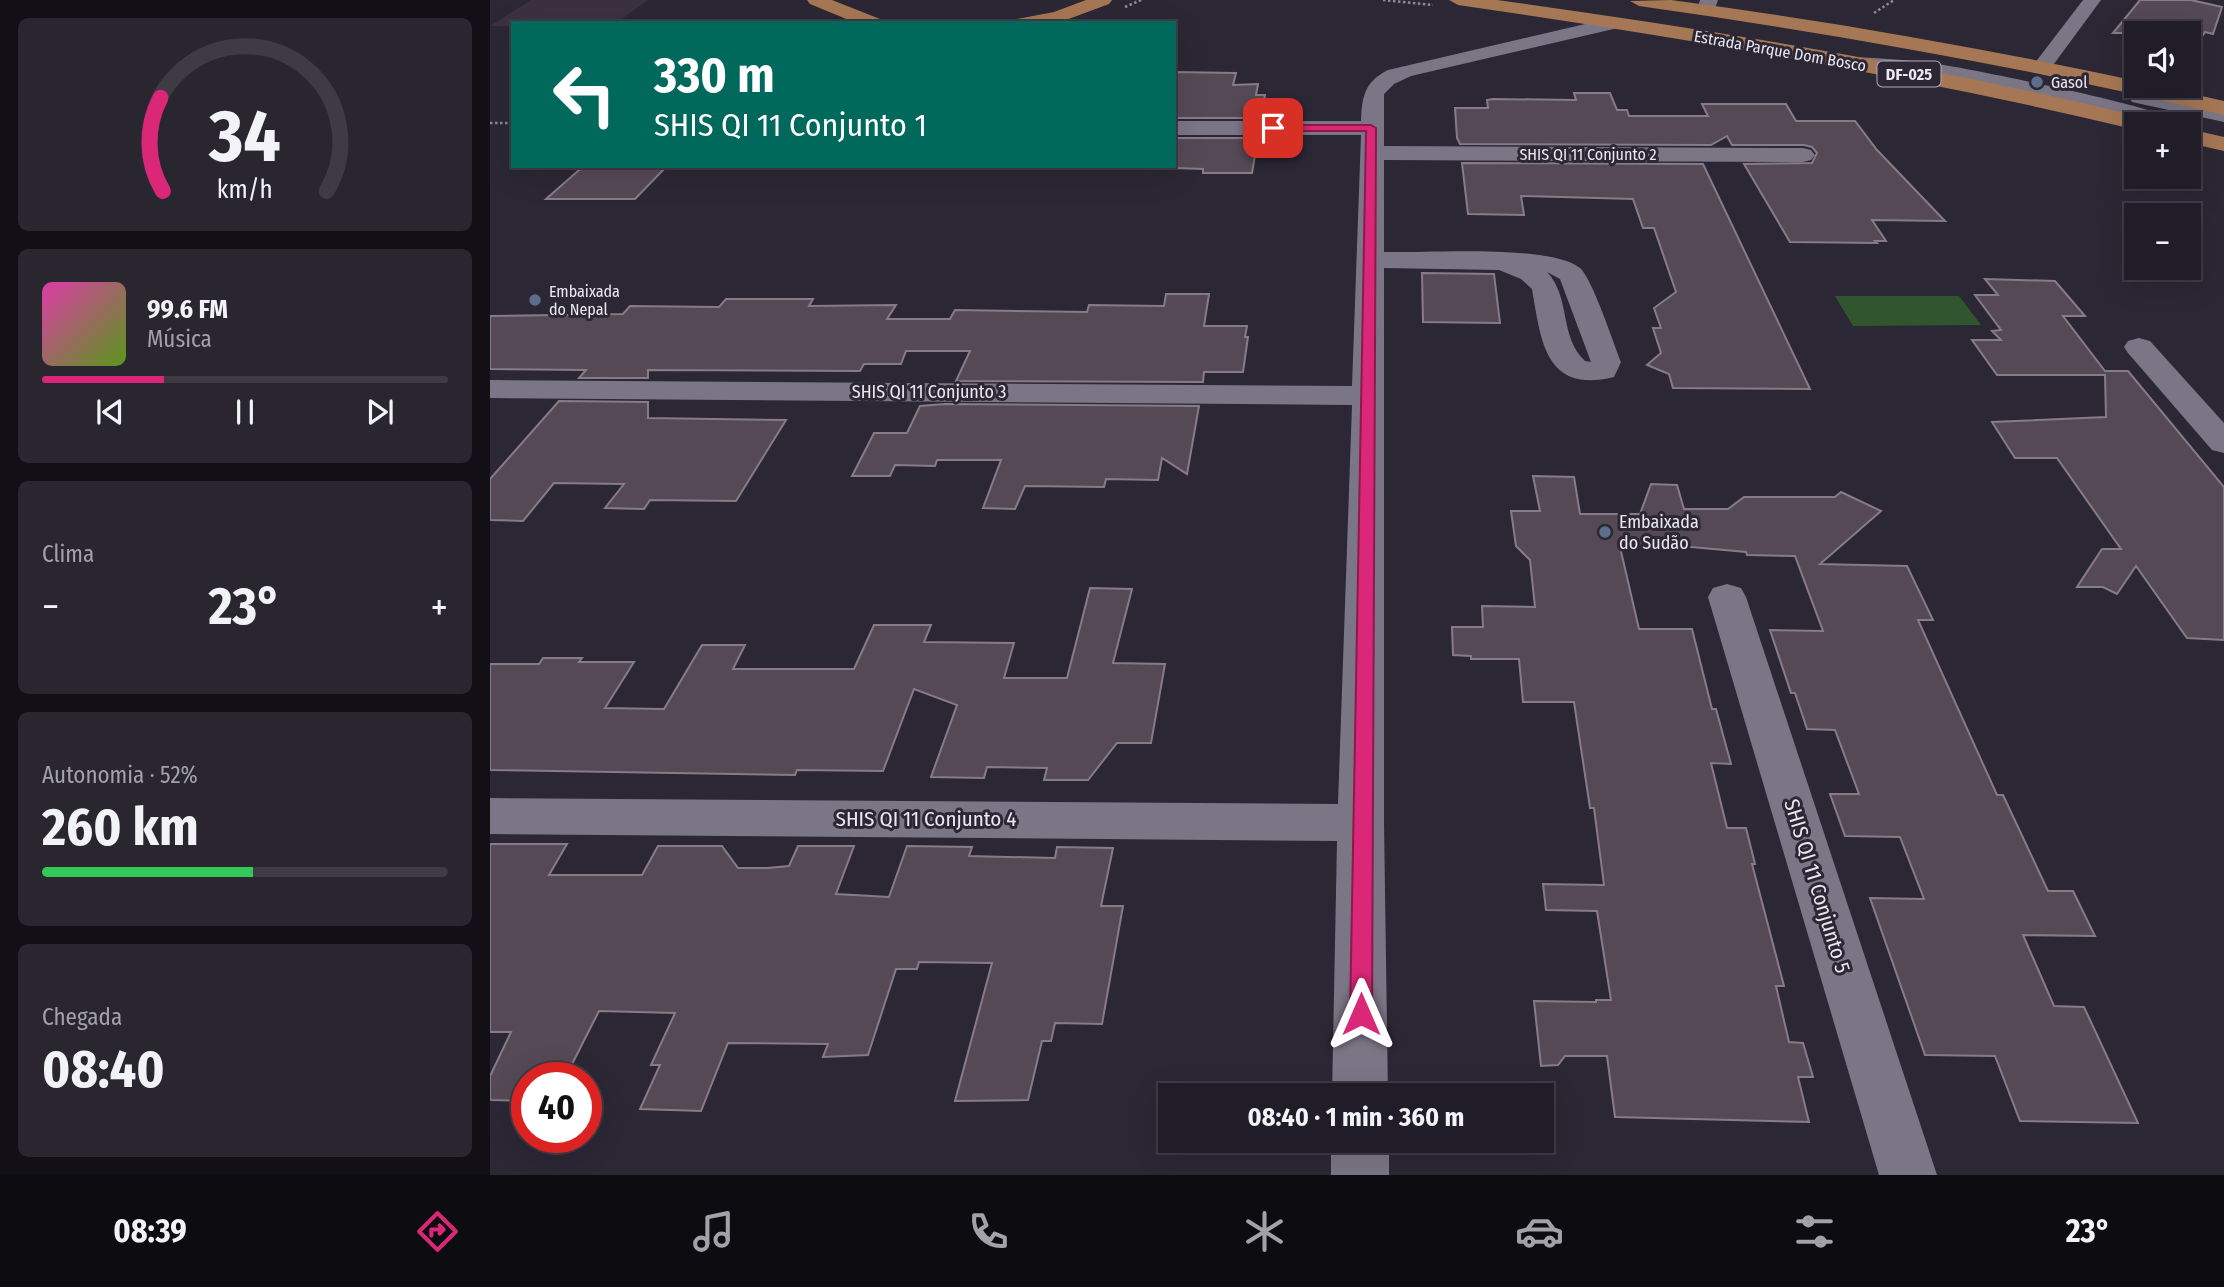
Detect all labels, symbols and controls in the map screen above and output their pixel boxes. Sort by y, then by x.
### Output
map controls [2124,21,2201,280]
button: sound [2124,21,2201,98]
street label: Estrada Parque Dom Bosco [1692,26,1868,76]
text: 330 m [654,46,775,105]
icon: left [539,49,630,140]
road number: DF-025 [1878,61,1940,86]
place label: Gasol [2051,73,2087,92]
marker: Gasol [2029,74,2045,90]
text: 34 [208,93,281,180]
pin [1243,98,1303,158]
text: SHIS QI 11 Conjunto 1 [654,106,927,144]
icon: arrive [1254,109,1292,147]
button: + [2124,112,2201,189]
street label: SHIS QI 11 Conjunto 2 [1519,145,1657,164]
text: km/h [217,175,273,205]
button: − [2124,203,2201,280]
place label: Embaixada do Nepal [549,282,620,319]
marker: Embaixada do Nepal [527,292,543,308]
text: 99.6 FM [147,294,228,325]
text: Música [147,325,212,353]
street label: SHIS QI 11 Conjunto 3 [852,381,1006,403]
icon: previous [91,393,129,431]
icon: pause [226,393,264,431]
icon: next [361,393,399,431]
place label: Embaixada do Sudão [1619,511,1699,554]
marker: Embaixada do Sudão [1597,524,1613,540]
text: Clima [42,540,94,568]
text: 23° [208,575,281,638]
text: − [42,584,59,630]
text: + [431,584,448,630]
text: Autonomia · 52% [42,761,198,789]
text: 260 km [42,796,199,859]
street label: SHIS QI 11 Conjunto 5 [1778,796,1856,976]
street label: SHIS QI 11 Conjunto 4 [835,806,1017,832]
position arrow [1324,977,1398,1051]
text: Chegada [42,1003,122,1031]
text: 08:40 [42,1038,165,1101]
speed limit sign: 40 [511,1062,602,1153]
text: 08:40 · 1 min · 360 m [1248,1102,1464,1133]
icon: directions [413,1207,462,1256]
icon: music [689,1207,738,1256]
icon: phone [964,1207,1013,1256]
icon: climate [1240,1207,1289,1256]
icon: car [1515,1207,1564,1256]
icon: filters [1790,1207,1839,1256]
text: 08:39 [113,1212,187,1250]
text: 23° [2066,1212,2111,1250]

